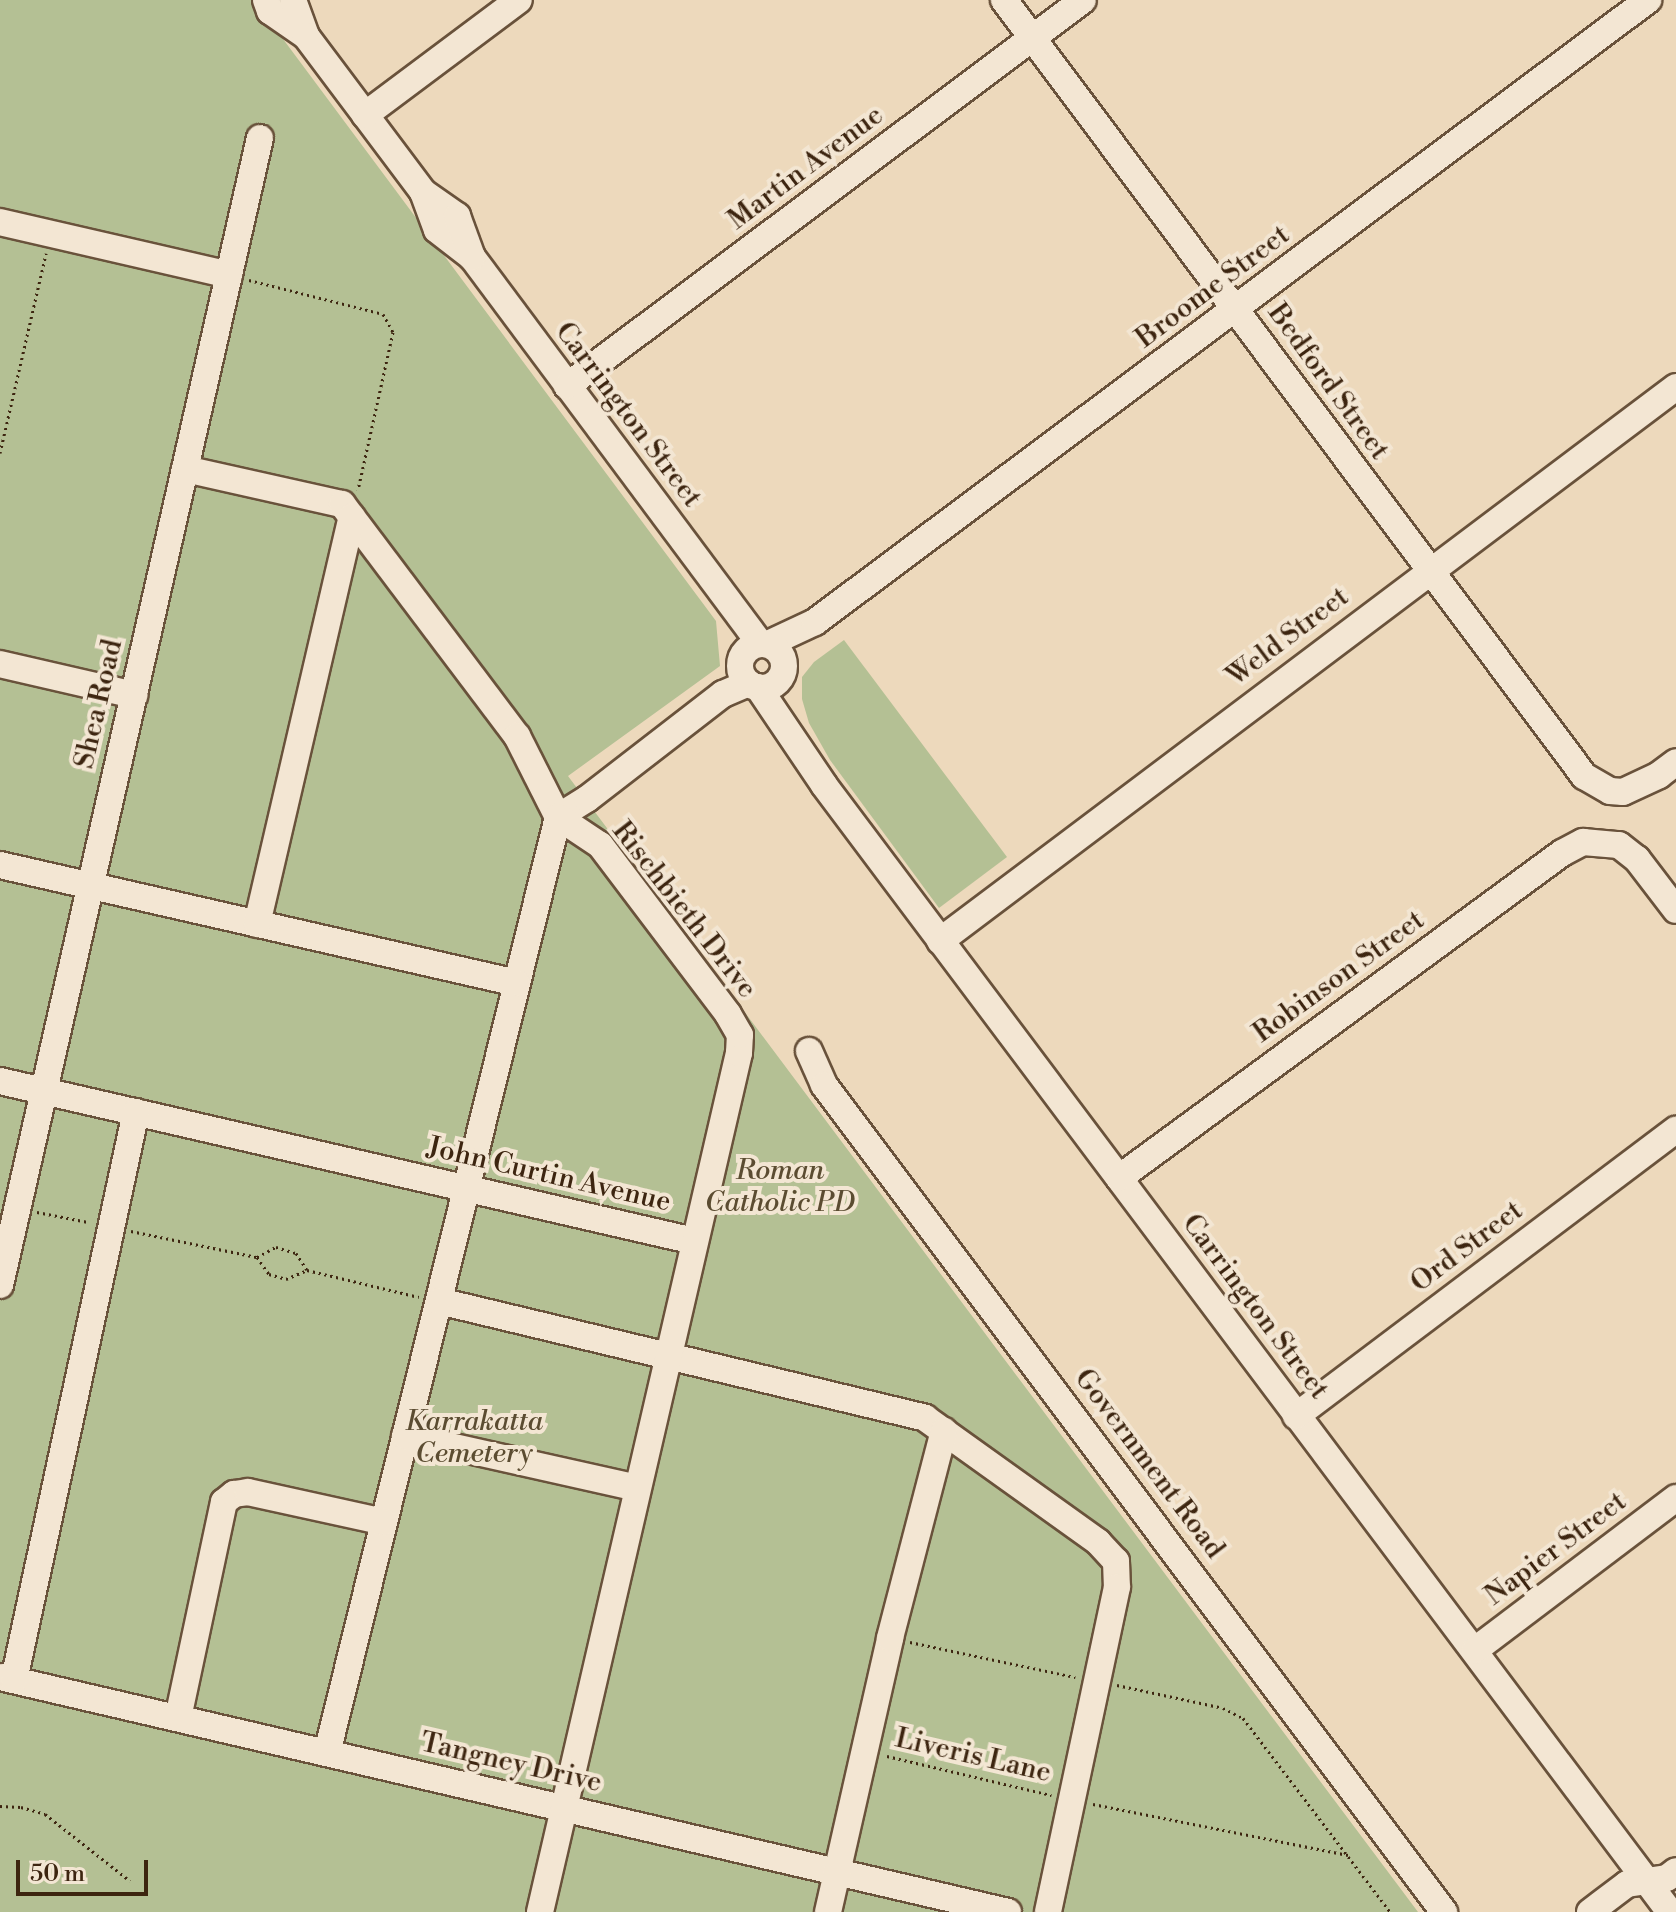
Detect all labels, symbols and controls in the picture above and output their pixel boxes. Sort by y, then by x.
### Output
street label: Martin Avenue [722,99,890,237]
street label: Broome Street [1130,218,1296,356]
street label: Bedford Street [1260,297,1396,467]
street label: Carrington Street [547,316,709,514]
street label: Weld Street [1220,580,1356,694]
street label: Shea Road [68,636,130,772]
street label: Rischbieth Drive [605,815,763,1005]
street label: Robinson Street [1247,904,1431,1050]
street label: John Curtin Avenue [424,1131,674,1219]
park label: Roman Catholic PD [705,1154,855,1220]
street label: Ord Street [1404,1194,1530,1300]
street label: Carrington Street [1174,1208,1336,1406]
street label: Government Road [1067,1363,1231,1565]
park label: Karrakatta Cemetery [405,1405,543,1471]
street label: Napier Street [1479,1485,1633,1613]
street label: Liveris Lane [892,1722,1054,1790]
street label: Tangney Drive [417,1726,605,1800]
scale bar [20,1844,152,1894]
text: 50 m [30,1859,85,1889]

